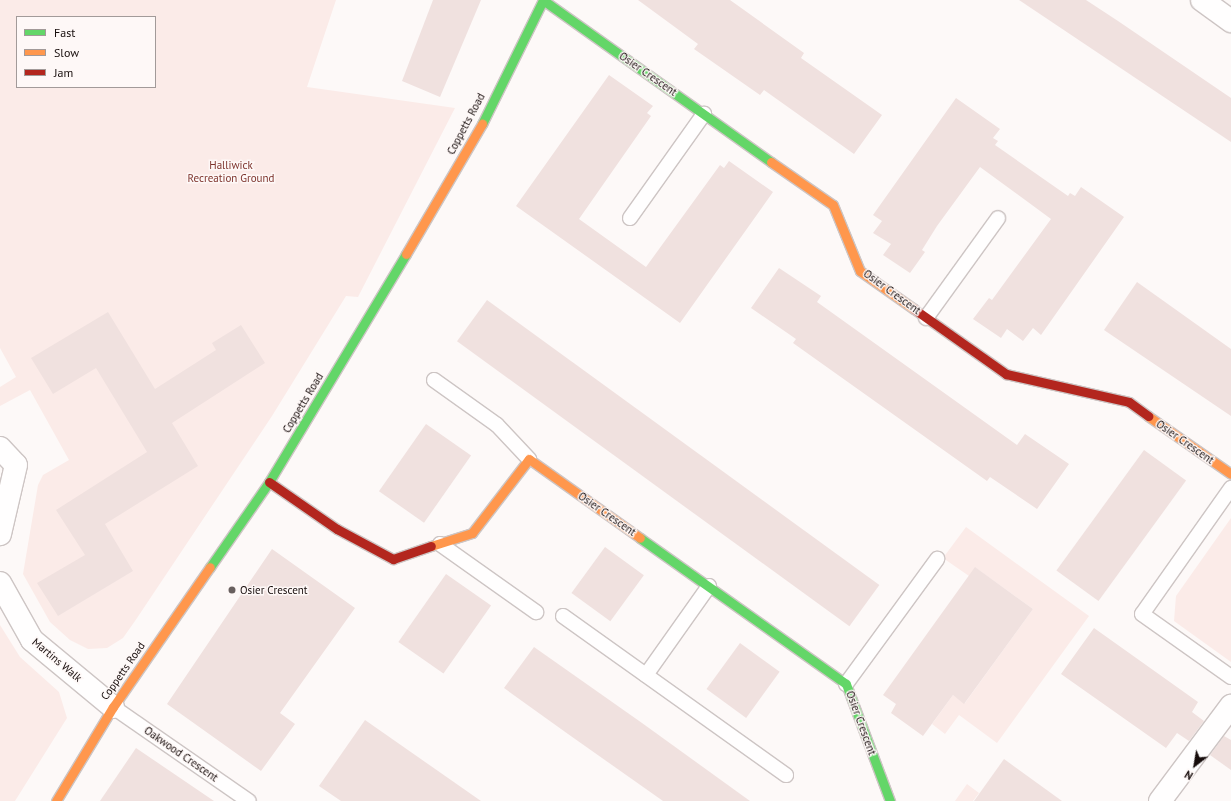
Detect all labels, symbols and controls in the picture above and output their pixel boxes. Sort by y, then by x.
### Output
legend [16,16,156,88]
text: Fast [54,25,75,40]
text: Slow [54,45,79,60]
street label: Osier Crescent [617,49,679,99]
text: Jam [54,65,73,80]
street label: Coppetts Road [444,91,488,157]
park label: Halliwick Recreation Ground [188,159,274,185]
street label: Osier Crescent [861,267,923,317]
street label: Coppetts Road [280,371,326,435]
street label: Osier Crescent [1154,417,1216,467]
street label: Osier Crescent [576,489,638,539]
place label: Osier Crescent [240,583,307,597]
marker: Osier Crescent [227,585,237,595]
street label: Martins Walk [29,635,85,685]
street label: Coppetts Road [98,640,148,702]
street label: Osier Crescent [843,689,879,757]
street label: Oakwood Crescent [142,724,220,784]
north arrow [1175,745,1215,785]
text: N [1182,767,1196,783]

